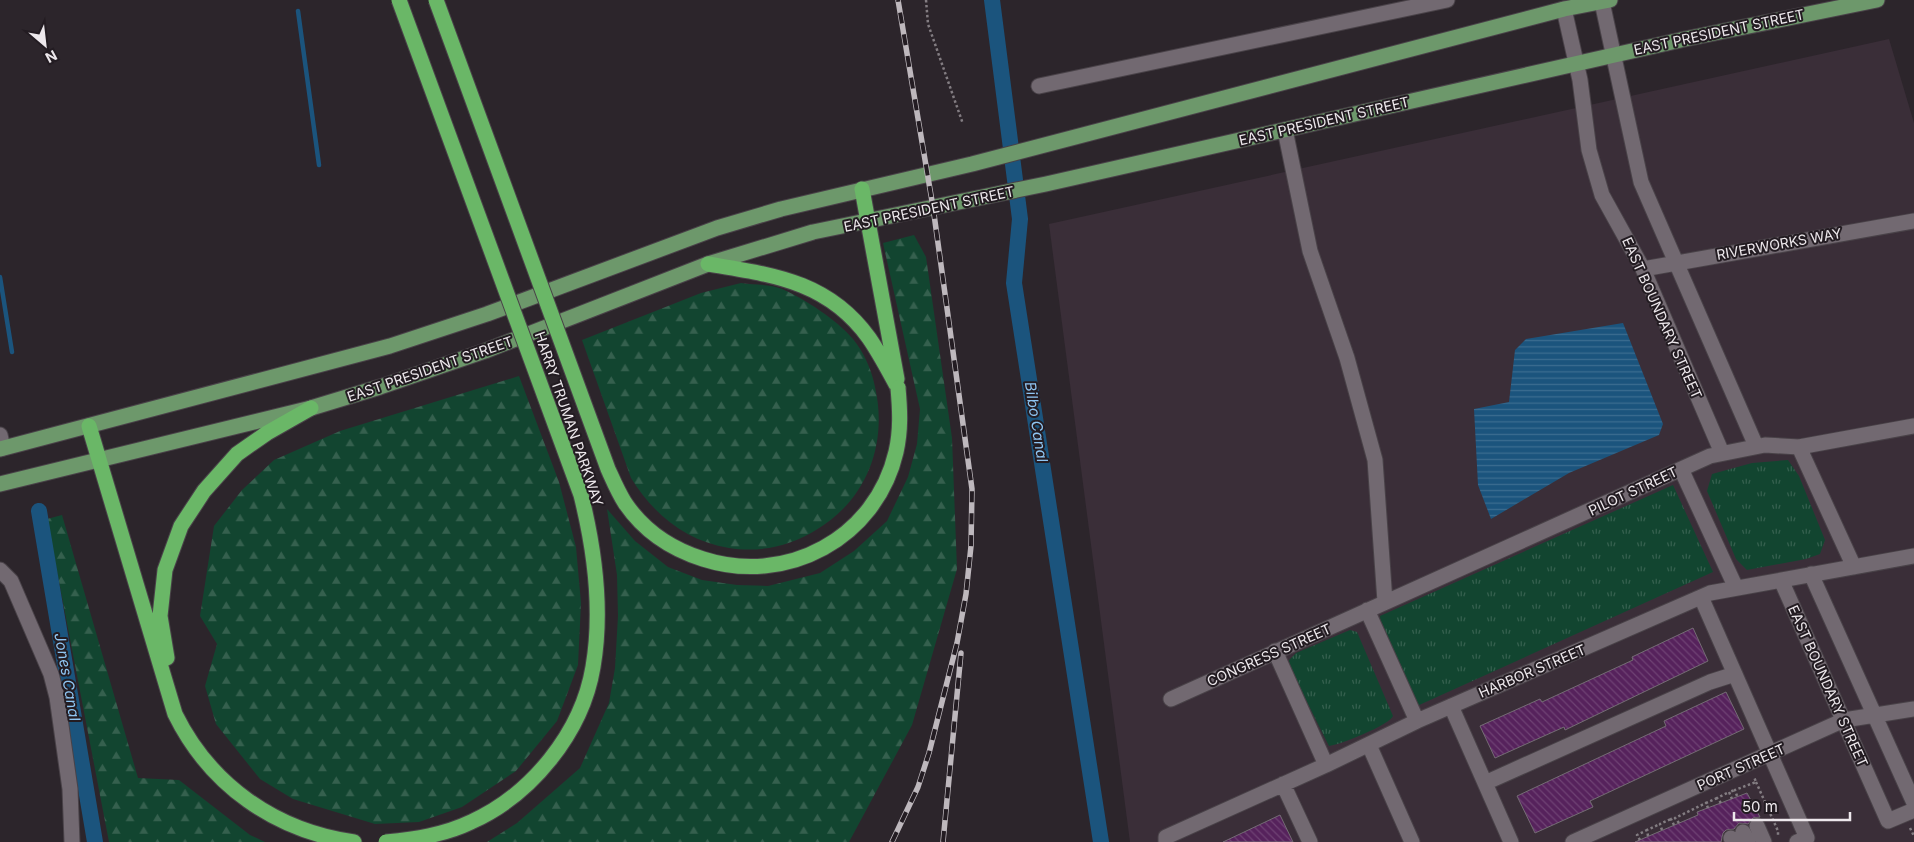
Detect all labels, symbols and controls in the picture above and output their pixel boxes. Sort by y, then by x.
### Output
street label: EAST PRESIDENT STREET [1632,5,1806,58]
north arrow [20,20,70,70]
text: N [43,47,60,67]
street label: EAST PRESIDENT STREET [1237,93,1411,148]
street label: EAST PRESIDENT STREET [842,182,1016,235]
street label: RIVERWORKS WAY [1715,224,1843,263]
street label: EAST BOUNDARY STREET [1619,234,1706,401]
street label: HARRY TRUMAN PARKWAY [532,329,608,509]
street label: EAST PRESIDENT STREET [345,332,515,405]
water label: Bilbo Canal [1021,380,1052,464]
street label: PILOT STREET [1586,462,1680,519]
street label: EAST BOUNDARY STREET [1785,602,1872,769]
street label: CONGRESS STREET [1204,619,1334,690]
water label: Jones Canal [50,631,85,723]
street label: HARBOR STREET [1476,640,1588,701]
street label: PORT STREET [1694,740,1787,794]
scale bar [1734,790,1850,822]
text: 50 m [1742,797,1778,816]

